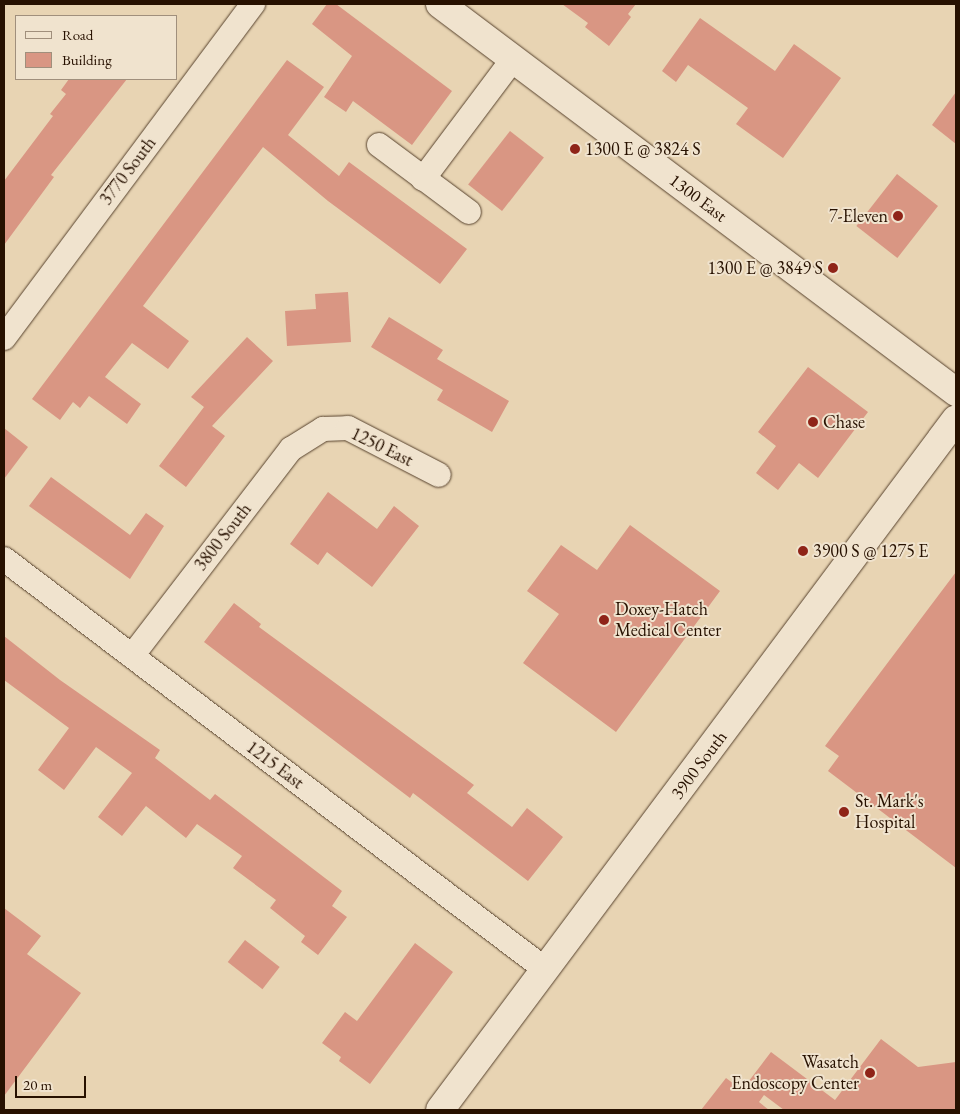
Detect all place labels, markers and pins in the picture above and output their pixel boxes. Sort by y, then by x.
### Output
place label: 1300 E @ 3824 S [585,138,701,160]
marker: 1300 E @ 3824 S [569,143,581,155]
place label: 7-Eleven [829,205,888,227]
marker: 7-Eleven [892,210,904,222]
place label: 1300 E @ 3849 S [707,257,823,279]
marker: 1300 E @ 3849 S [827,262,839,274]
place label: Chase [823,411,865,433]
marker: Chase [807,416,819,428]
place label: 3900 S @ 1275 E [813,540,929,562]
marker: 3900 S @ 1275 E [797,545,809,557]
place label: Doxey-Hatch Medical Center [615,599,721,642]
marker: Doxey-Hatch Medical Center [597,613,611,627]
place label: St. Mark's Hospital [855,791,924,834]
marker: St. Mark's Hospital [837,805,851,819]
place label: Wasatch Endoscopy Center [731,1052,859,1094]
marker: Wasatch Endoscopy Center [863,1066,877,1080]

